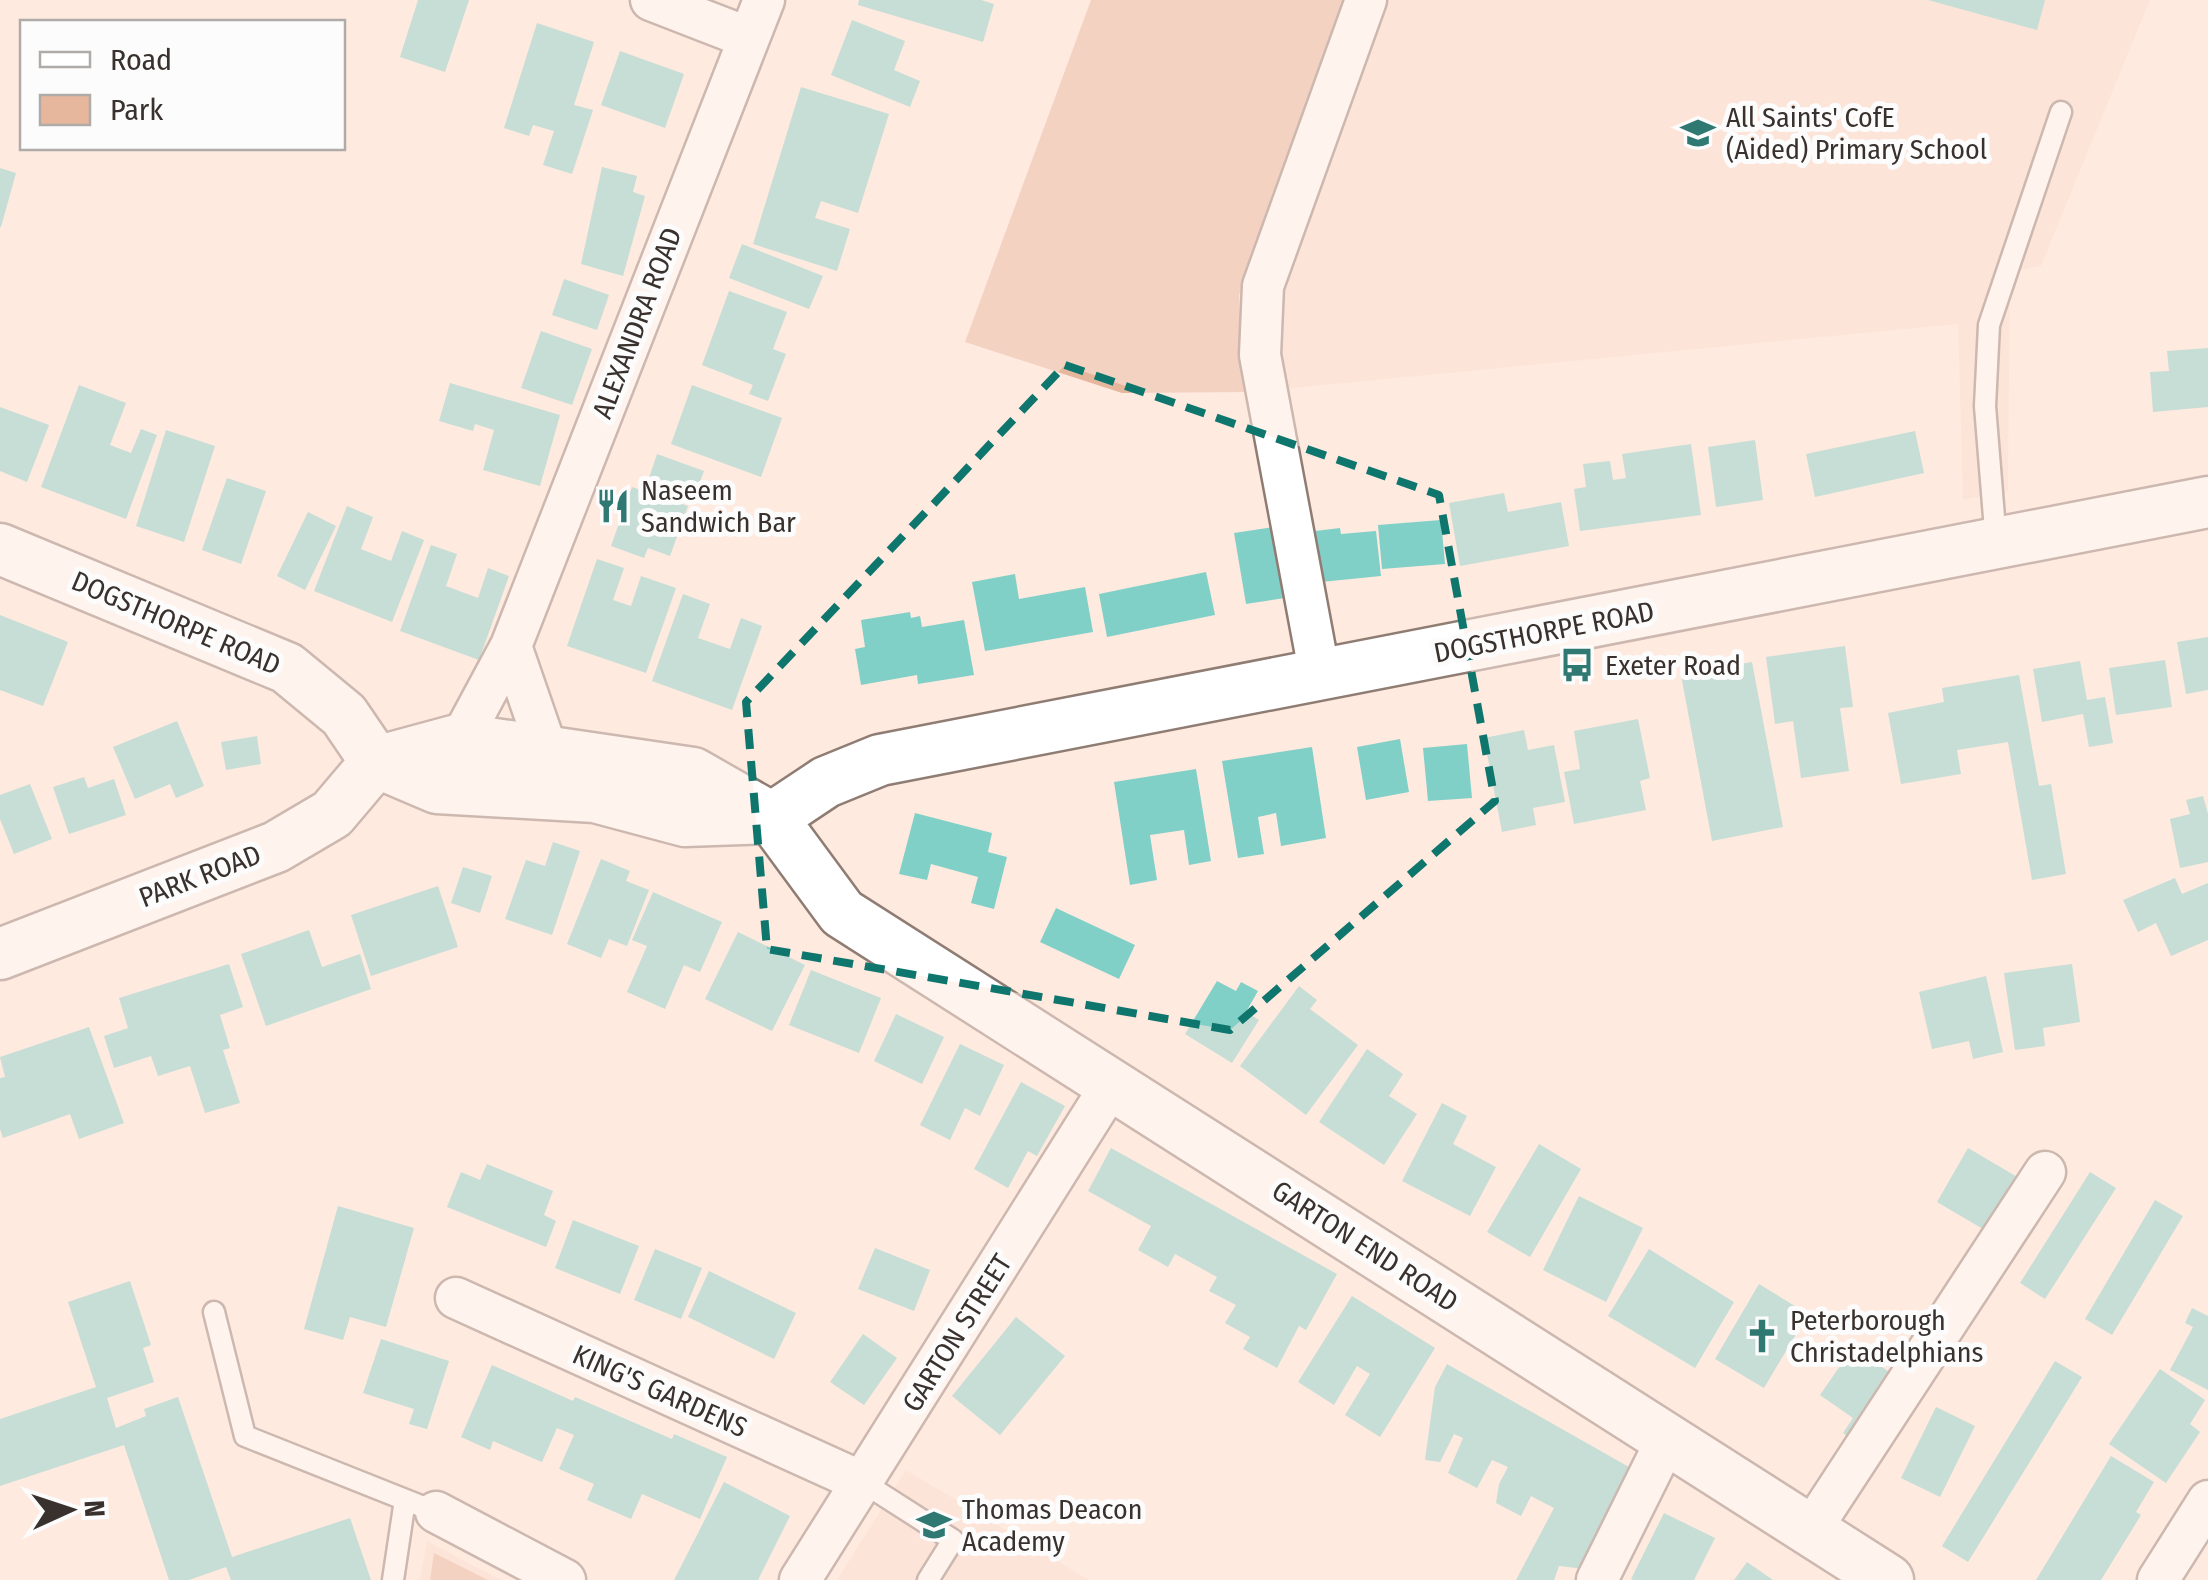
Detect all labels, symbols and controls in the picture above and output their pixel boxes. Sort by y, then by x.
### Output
legend [20,20,345,150]
text: Road [110,42,172,78]
text: Park [110,92,163,128]
place label: All Saints' CofE (Aided) Primary School [1726,101,1987,166]
school or university icon: All Saints' CofE (Aided) Primary School [1679,114,1717,152]
street label: ALEXANDRA ROAD [585,223,689,423]
place label: Naseem Sandwich Bar [641,474,796,539]
restaurant icon: Naseem Sandwich Bar [594,487,632,525]
street label: DOGSTHORPE ROAD [67,564,285,682]
street label: DOGSTHORPE ROAD [1431,594,1657,670]
bus stop icon: Exeter Road [1558,646,1596,684]
place label: Exeter Road [1605,649,1741,682]
street label: PARK ROAD [134,838,266,914]
street label: GARTON END ROAD [1266,1174,1464,1318]
street label: GARTON STREET [895,1248,1019,1418]
place label: Peterborough Christadelphians [1790,1304,1984,1369]
church icon: Peterborough Christadelphians [1743,1317,1781,1355]
street label: KING'S GARDENS [568,1338,752,1444]
north arrow [20,1460,120,1560]
place label: Thomas Deacon Academy [962,1493,1143,1558]
text: N [78,1499,111,1518]
school or university icon: Thomas Deacon Academy [915,1506,953,1544]

